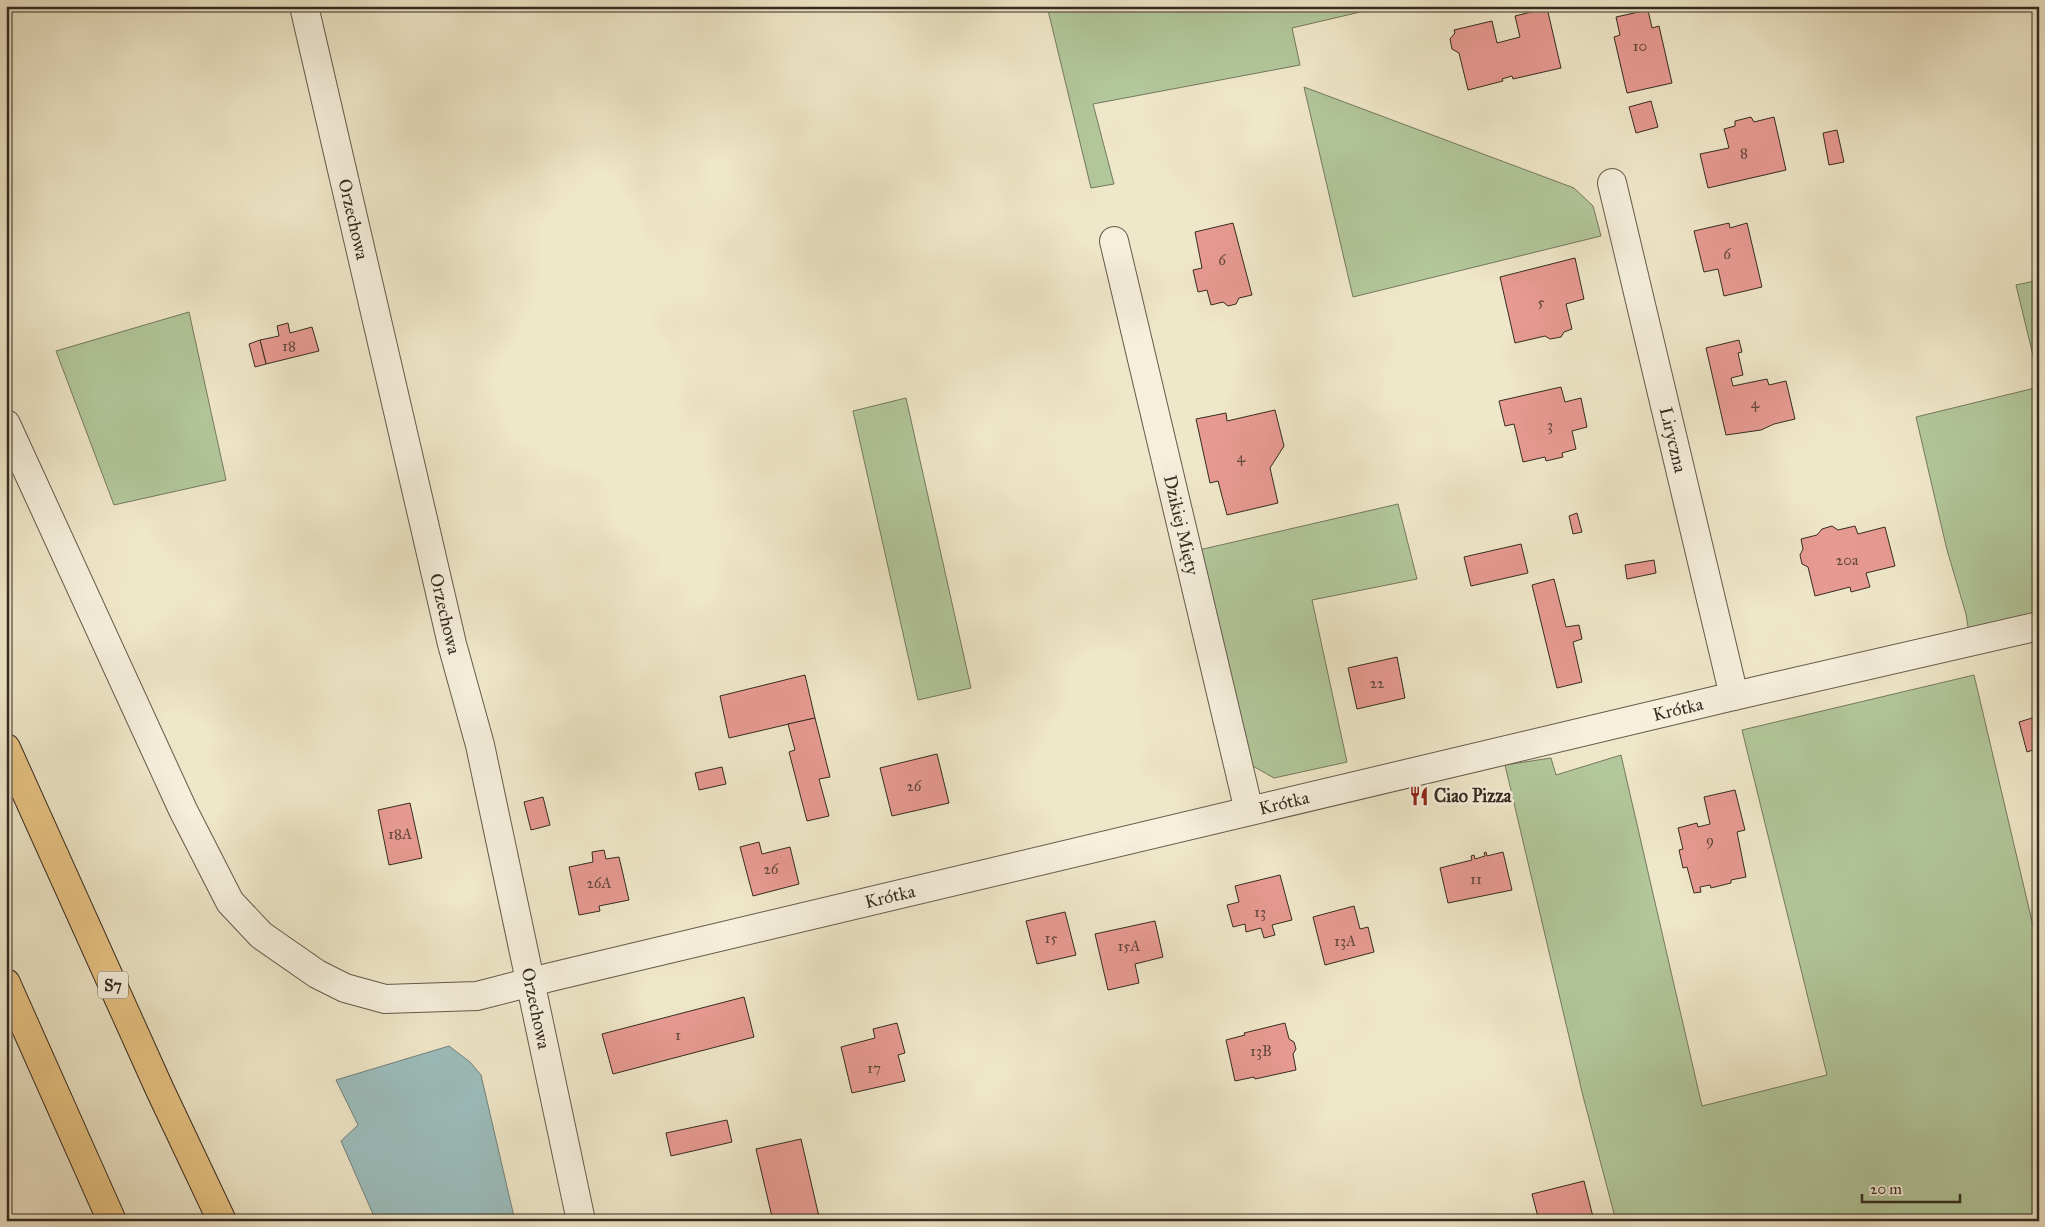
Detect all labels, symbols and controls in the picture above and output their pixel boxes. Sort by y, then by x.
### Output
house number: 10 [1633,37,1647,55]
house number: 8 [1740,144,1748,162]
street label: Orzechowa [333,177,374,262]
house number: 6 [1723,245,1732,263]
house number: 6 [1218,251,1227,269]
house number: 5 [1538,293,1545,311]
house number: 18 [282,337,296,355]
house number: 4 [1751,394,1760,412]
street label: Liryczna [1655,405,1692,475]
house number: 3 [1547,416,1553,434]
house number: 4 [1237,448,1246,466]
street label: Dzikiej Mięty [1159,473,1204,578]
house number: 20a [1836,551,1859,569]
street label: Orzechowa [425,571,465,657]
house number: 22 [1370,674,1385,692]
street label: Krótka [1651,693,1706,726]
house number: 26 [906,777,923,795]
restaurant icon: Ciao Pizza [1408,785,1430,807]
place label: Ciao Pizza [1434,785,1512,807]
street label: Krótka [1257,786,1312,820]
house number: 18A [388,825,412,843]
house number: 9 [1706,831,1714,849]
house number: 26 [763,860,780,878]
house number: 11 [1470,870,1482,888]
house number: 26A [586,874,612,892]
street label: Krótka [863,880,918,913]
house number: 13 [1254,903,1266,921]
house number: 15 [1045,929,1057,947]
house number: 13A [1334,932,1356,950]
house number: 15A [1118,937,1140,955]
street label: Orzechowa [517,966,555,1051]
road number: S7 [98,972,128,998]
house number: 1 [675,1026,681,1044]
house number: 13B [1250,1042,1272,1060]
house number: 17 [867,1059,881,1077]
scale bar [1862,1172,1960,1204]
text: 20 m [1870,1180,1902,1198]

